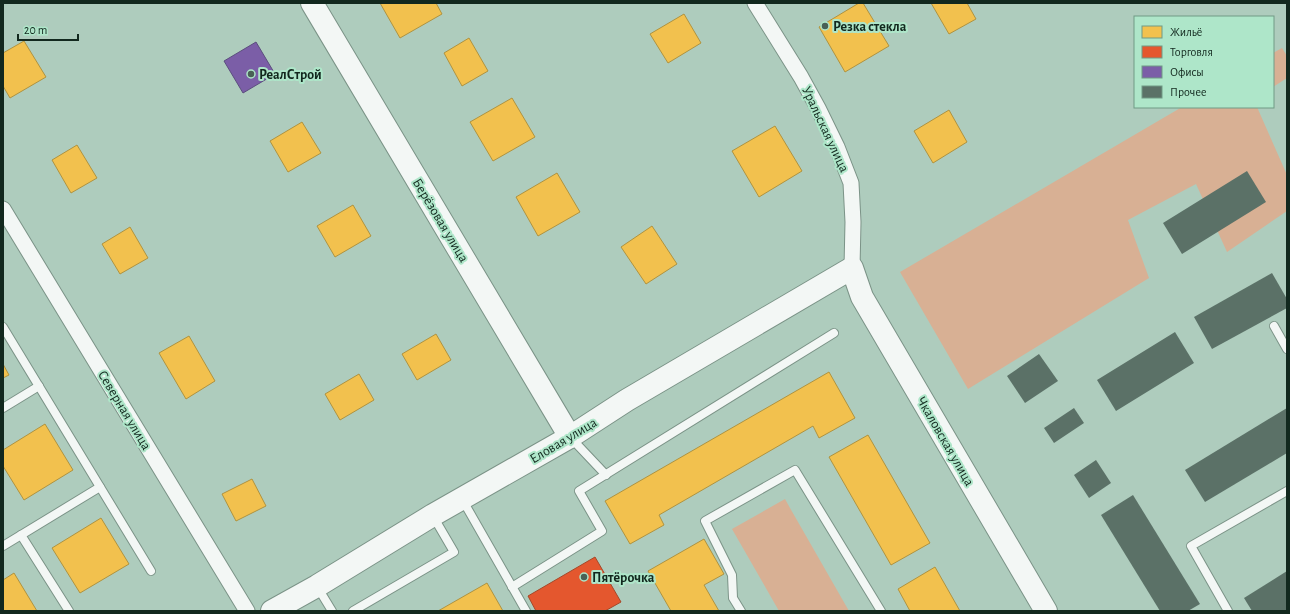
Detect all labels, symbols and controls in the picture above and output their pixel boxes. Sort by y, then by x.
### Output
scale bar [18,16,78,42]
legend [1134,16,1274,108]
place label: Резка стекла [833,20,907,34]
marker: Резка стекла [820,21,830,31]
text: 20 m [24,24,47,36]
text: Жильё [1170,26,1202,38]
text: Торговля [1170,46,1213,58]
text: Офисы [1170,66,1204,78]
place label: РеалСтрой [259,68,322,82]
marker: РеалСтрой [246,69,256,79]
street label: Уральская улица [799,84,851,175]
text: Прочее [1170,86,1206,98]
street label: Берёзовая улица [410,176,471,265]
street label: Северная улица [95,368,154,453]
street label: Чкаловская улица [914,395,977,489]
street label: Еловая улица [528,415,600,466]
place label: Пятёрочка [592,571,655,585]
marker: Пятёрочка [579,572,589,582]

